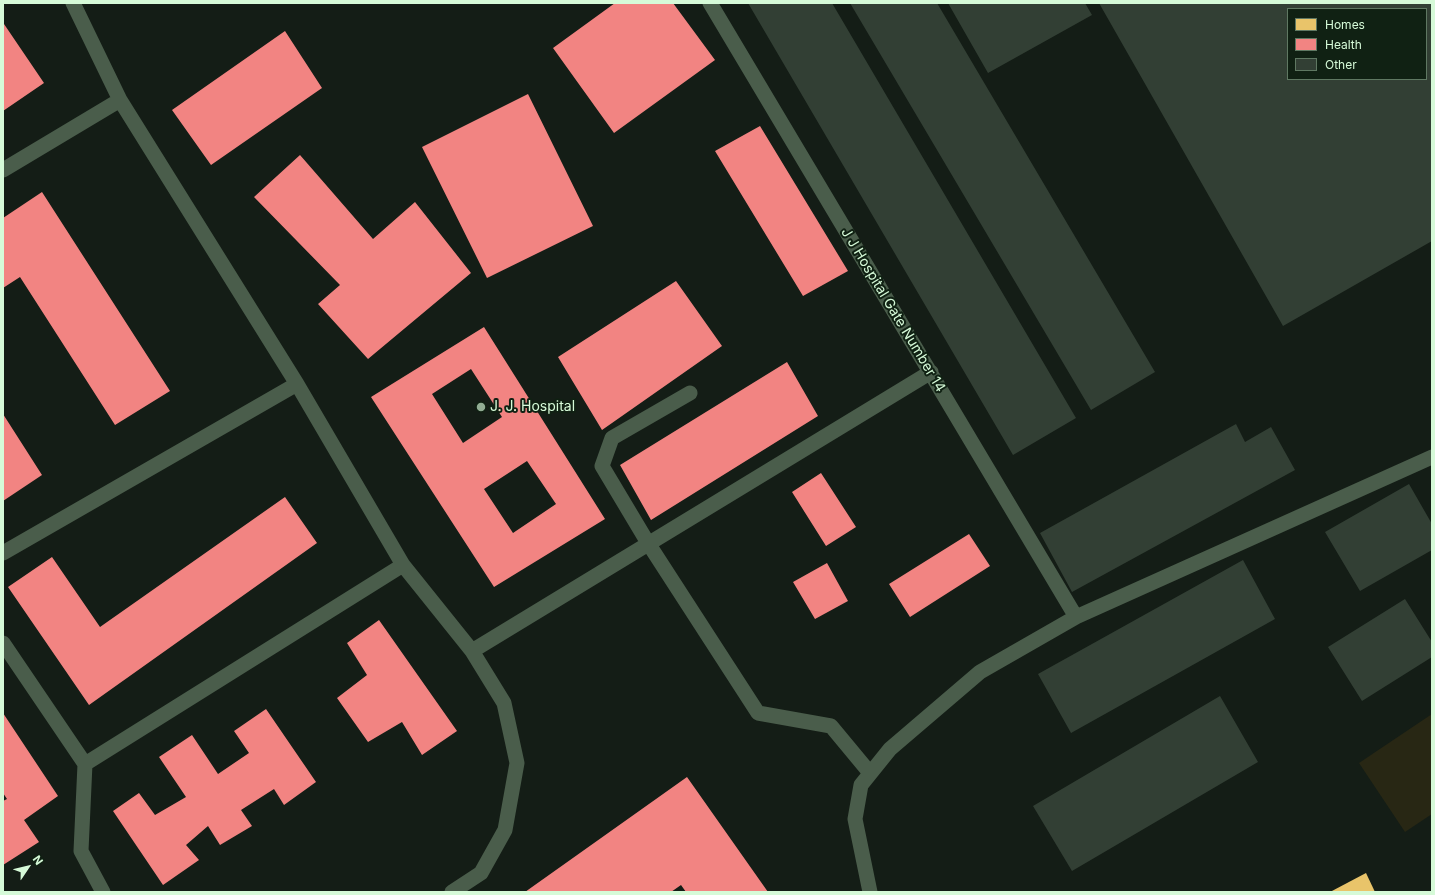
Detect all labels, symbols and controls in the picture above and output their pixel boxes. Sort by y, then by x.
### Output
legend [1287,8,1427,80]
text: Homes [1325,17,1365,32]
text: Health [1325,37,1362,52]
text: Other [1325,57,1357,72]
street label: J J Hospital Gate Number 14 [837,225,949,395]
place label: J. J. Hospital [490,399,575,415]
marker: J. J. Hospital [475,401,487,413]
north arrow [8,847,48,887]
text: N [30,853,46,868]

